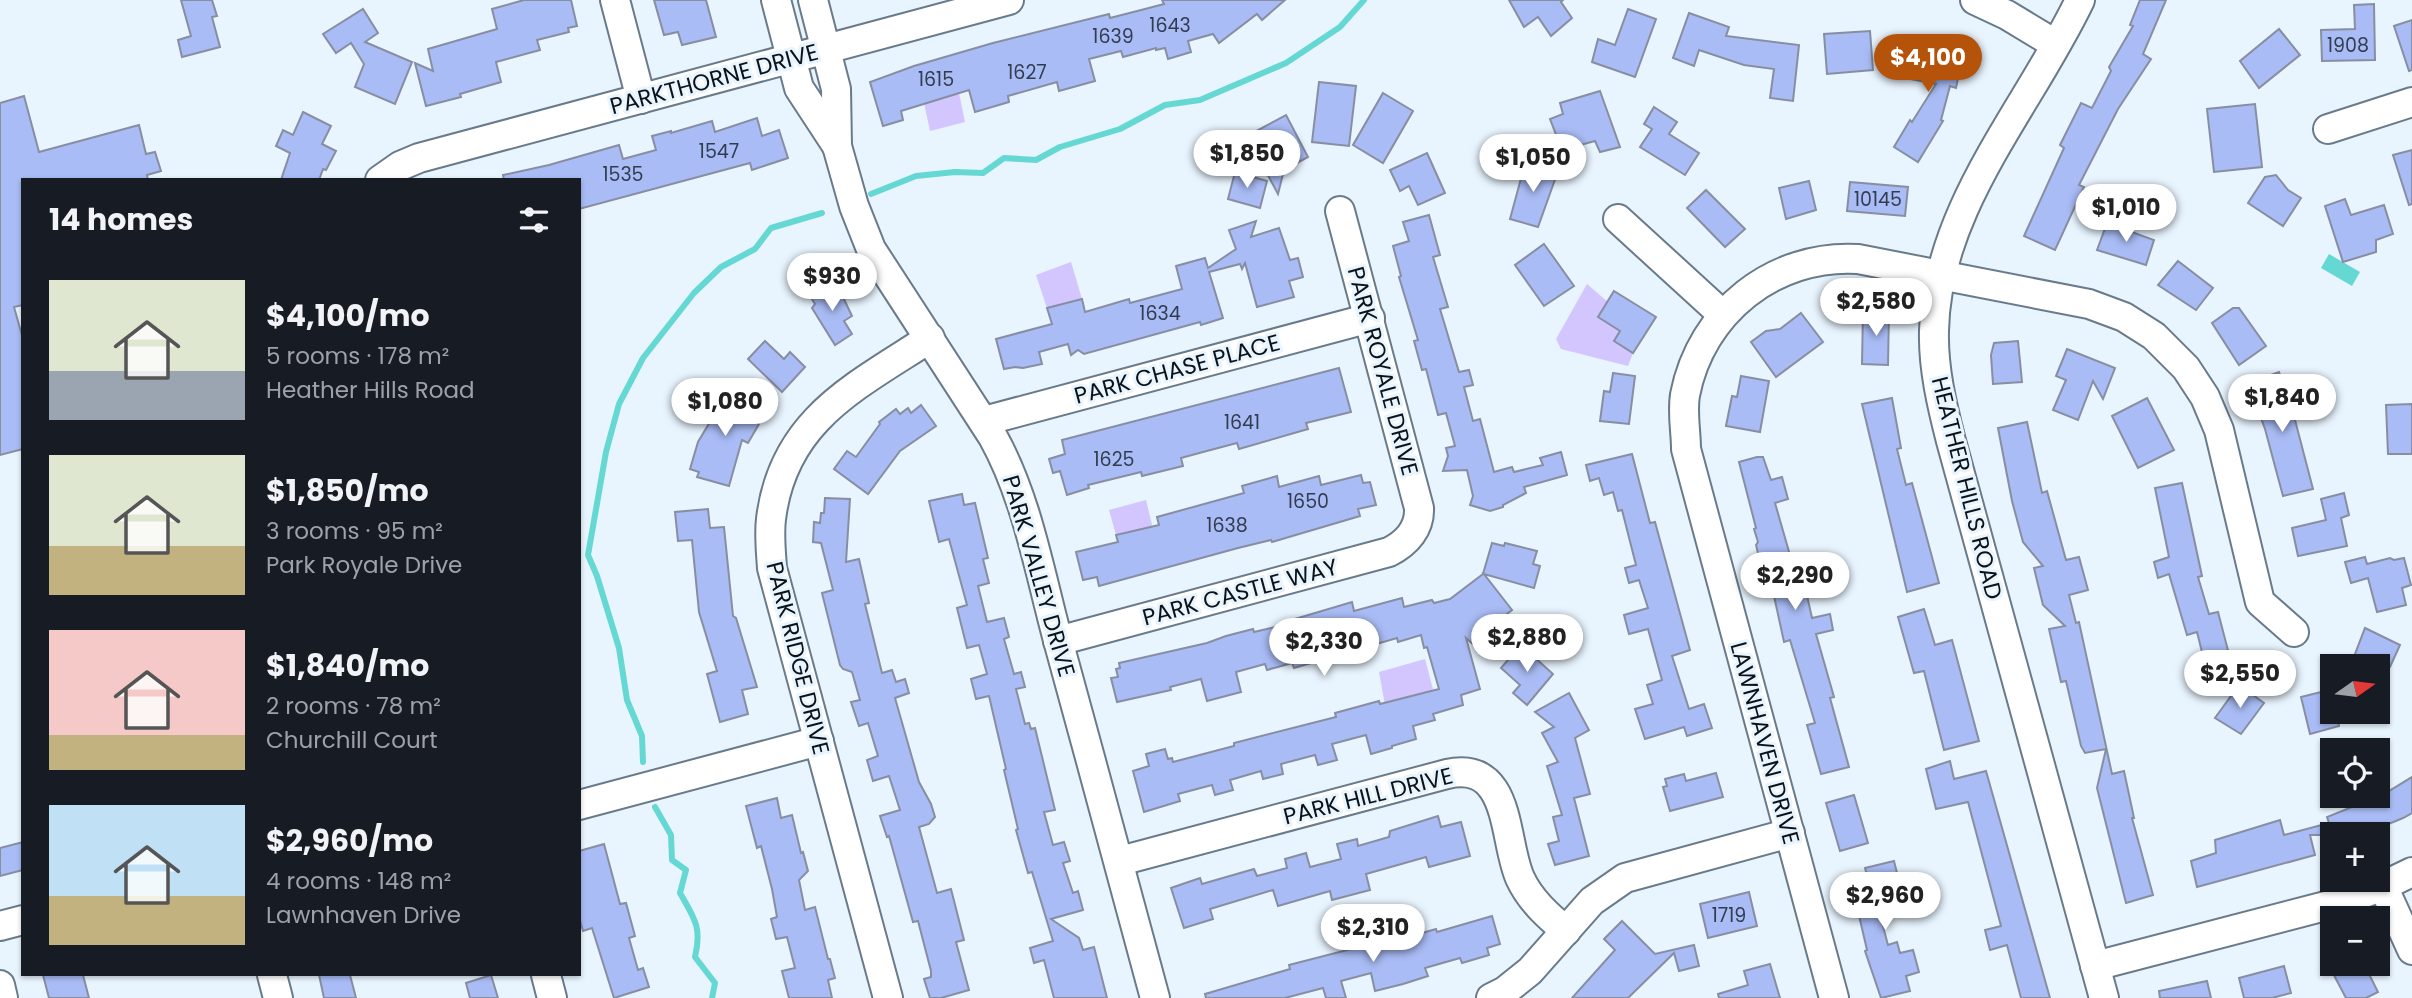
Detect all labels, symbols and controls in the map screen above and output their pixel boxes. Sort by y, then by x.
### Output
house number: 1643 [1149,12,1191,39]
house number: 1639 [1092,23,1134,50]
house number: 1908 [2327,32,2369,59]
pin: $4,100 [1871,34,1985,94]
street label: PARKTHORNE DRIVE [606,36,822,122]
text: $4,100 [1890,41,1966,73]
house number: 1627 [1007,59,1047,86]
house number: 1615 [918,66,954,93]
pin: $1,850 [1190,130,1304,190]
pin: $1,050 [1476,134,1590,194]
text: $1,850 [1209,137,1285,169]
house number: 1547 [699,138,739,165]
text: $1,050 [1495,141,1571,173]
house number: 1535 [602,161,644,188]
pin: $1,010 [2069,184,2183,244]
house number: 10145 [1854,186,1902,213]
text: $1,010 [2091,191,2161,223]
text: 14 homes [49,198,193,241]
icon: filters [515,201,553,239]
pin: $930 [791,254,873,313]
text: $930 [803,260,861,292]
street label: PARK ROYALE DRIVE [1340,263,1426,479]
pin: $2,580 [1819,278,1933,338]
text: $2,580 [1836,285,1916,317]
text: $4,100/mo [266,294,430,337]
house number: 1634 [1139,300,1181,327]
icon: home [105,308,189,392]
street label: PARK CHASE PLACE [1071,326,1283,412]
text: 5 rooms · 178 m² [266,340,449,372]
street label: HEATHER HILLS ROAD [1924,373,2010,603]
text: Heather Hills Road [266,374,475,406]
pin: $1,840 [2225,374,2339,434]
pin: $1,080 [668,378,782,438]
text: $1,840 [2244,381,2320,413]
text: $1,080 [687,385,763,417]
house number: 1641 [1224,409,1260,436]
house number: 1625 [1093,446,1135,473]
text: $1,850/mo [266,469,429,512]
street label: PARK VALLEY DRIVE [995,471,1083,681]
icon: home [105,483,189,567]
house number: 1650 [1287,488,1329,515]
house number: 1638 [1206,512,1248,539]
text: 3 rooms · 95 m² [266,515,443,547]
text: Park Royale Drive [266,549,462,581]
street label: PARK CASTLE WAY [1139,551,1341,633]
pin: $2,290 [1738,552,1852,612]
street label: PARK RIDGE DRIVE [759,558,837,758]
text: $2,290 [1756,559,1834,591]
pin: $2,880 [1470,614,1584,674]
pin: $2,330 [1267,618,1381,678]
text: $2,880 [1487,621,1567,653]
text: $2,330 [1285,625,1363,657]
street label: LAWNHAVEN DRIVE [1723,638,1807,848]
text: $1,840/mo [266,644,429,687]
pin: $2,550 [2183,650,2297,710]
north arrow [2320,654,2390,724]
map controls [2320,654,2390,976]
text: $2,550 [2200,657,2280,689]
icon: home [105,658,189,742]
text: 2 rooms · 78 m² [266,690,441,722]
text: Churchill Court [266,724,438,756]
button: locate [2320,738,2390,808]
street label: PARK HILL DRIVE [1280,759,1456,833]
text: $2,960/mo [266,819,433,862]
button: + [2320,822,2390,892]
icon: home [105,833,189,917]
text: 4 rooms · 148 m² [266,865,451,897]
pin: $2,960 [1828,872,1942,932]
text: $2,960 [1846,879,1924,911]
text: Lawnhaven Drive [266,899,461,931]
house number: 1719 [1712,902,1746,929]
pin: $2,310 [1316,904,1430,964]
button: − [2320,906,2390,976]
text: $2,310 [1337,911,1409,943]

